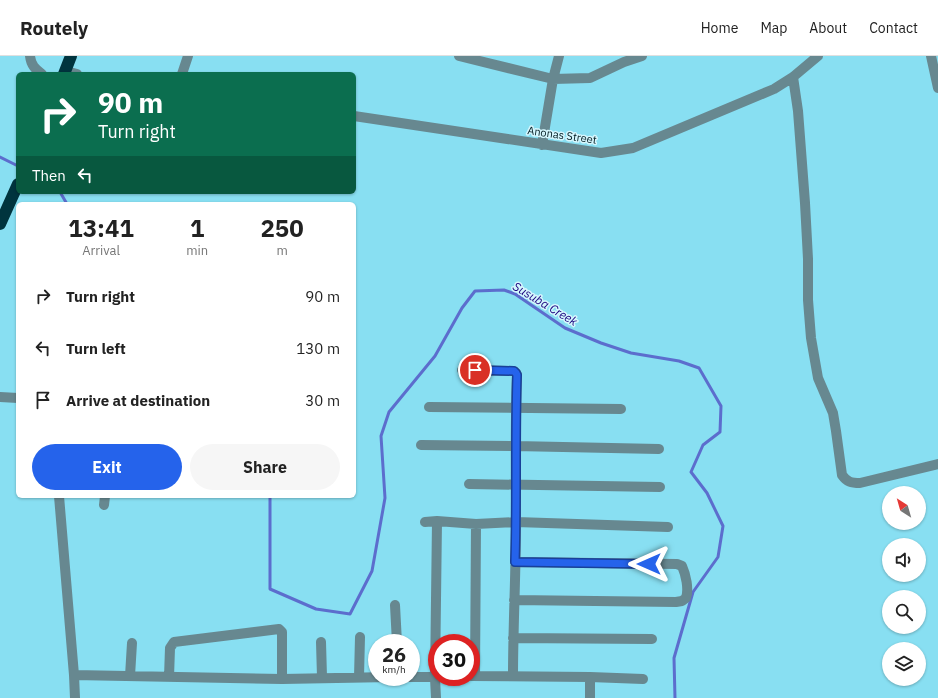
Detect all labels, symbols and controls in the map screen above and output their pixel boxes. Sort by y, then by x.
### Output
text: Routely [20,16,88,40]
text: Home [701,19,738,37]
text: Map [760,19,787,37]
text: About [809,19,847,37]
text: Contact [869,19,918,37]
text: 90 m [98,84,163,121]
icon: right [32,88,84,140]
text: Turn right [98,120,176,143]
street label: Anonas Street [527,123,598,147]
icon: left [74,164,96,186]
text: Then [32,166,66,185]
text: 13:41 [68,212,134,244]
text: 1 [190,212,204,244]
text: 250 [260,212,304,244]
text: Arrival [82,242,120,259]
text: min [186,242,208,259]
text: m [276,242,288,259]
water label: Susuba Creek [510,278,581,329]
icon: right [32,285,54,307]
text: Turn right [66,287,135,306]
text: 90 m [305,287,340,306]
icon: left [32,337,54,359]
text: Turn left [66,339,126,358]
text: 130 m [296,339,340,358]
pin [458,353,492,387]
icon: arrive [464,359,486,381]
icon: arrive [32,389,54,411]
text: Arrive at destination [66,391,210,410]
text: 30 m [305,391,340,410]
button: Exit [32,444,182,490]
button: Share [190,444,340,490]
north arrow [882,486,926,530]
map controls [882,486,926,686]
button: sound [882,538,926,582]
position arrow [628,543,670,585]
button: search [882,590,926,634]
speed limit sign: 30 [428,634,480,686]
text: 26 [382,641,406,668]
button: layers [882,642,926,686]
text: km/h [382,663,406,676]

